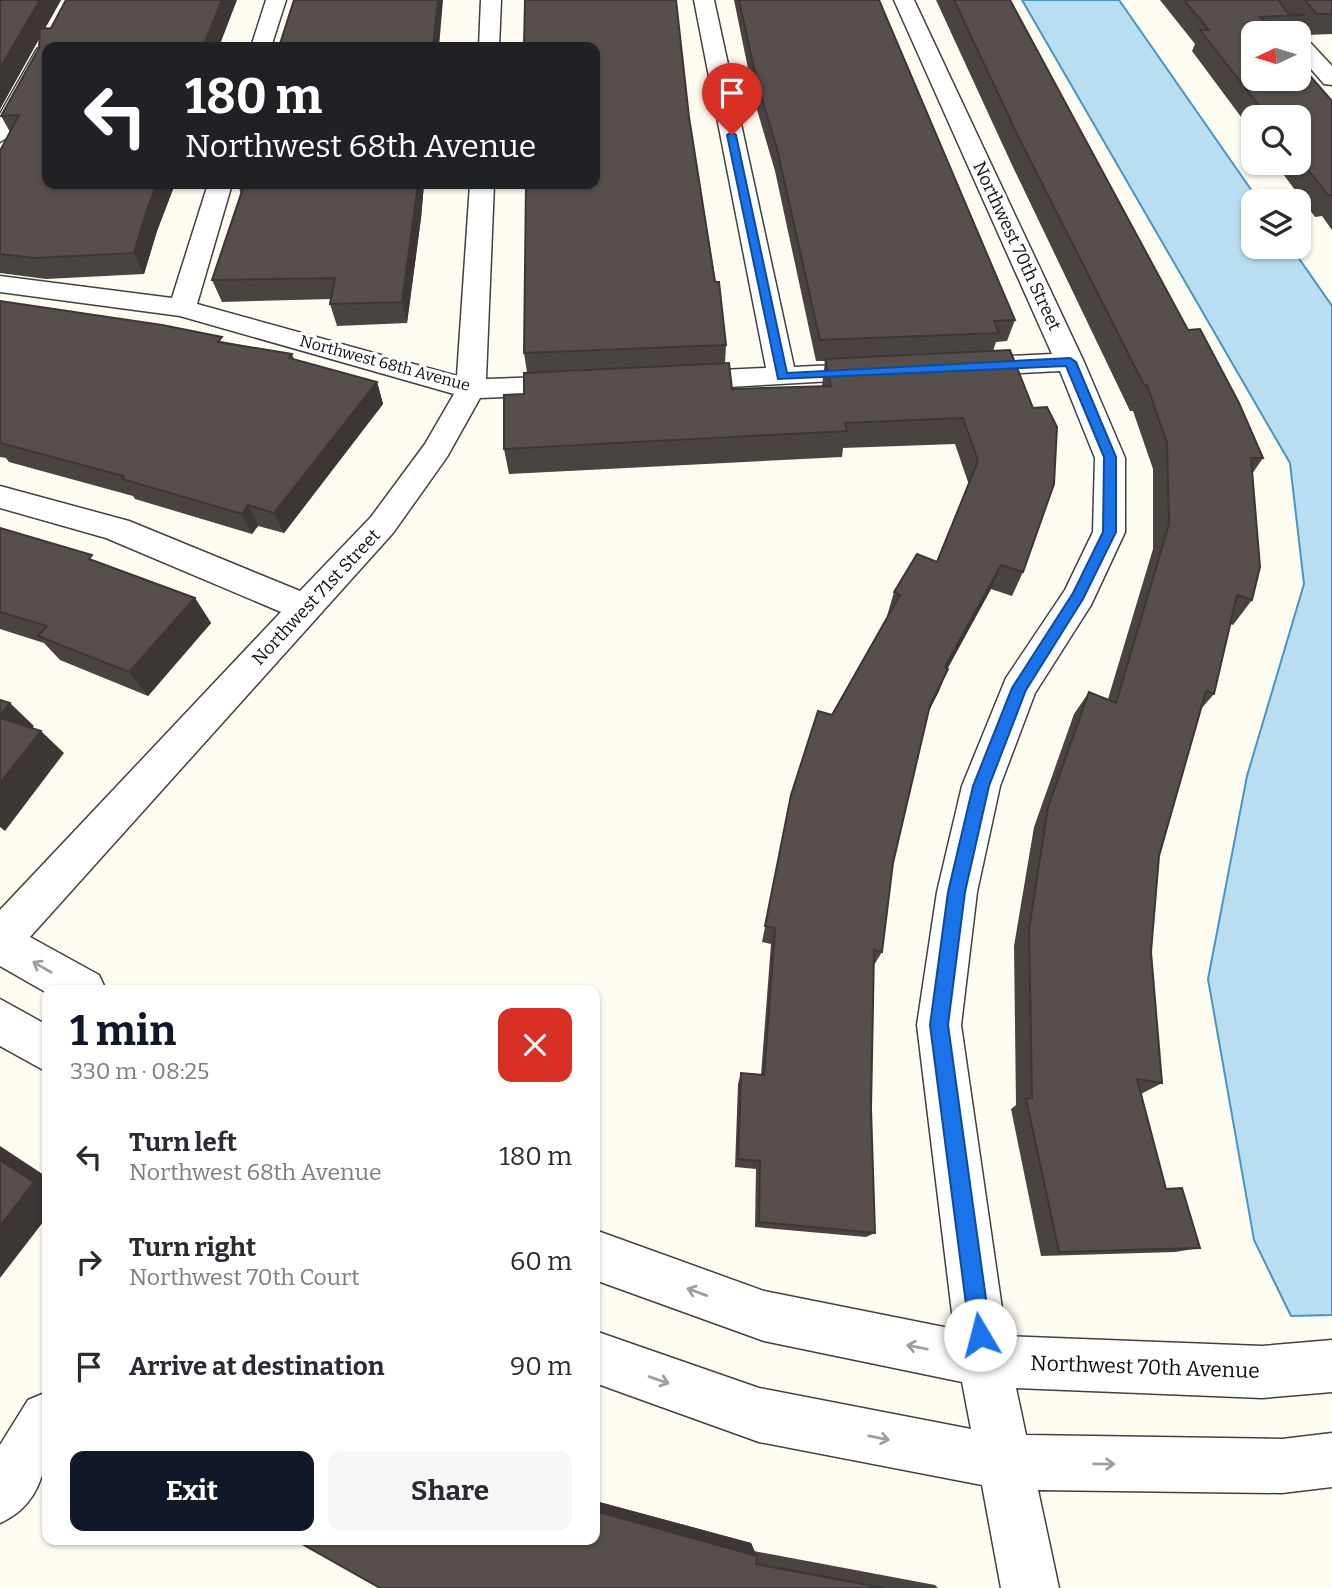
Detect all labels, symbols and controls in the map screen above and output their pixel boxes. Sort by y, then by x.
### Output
north arrow [1241,21,1311,91]
map controls [1241,21,1311,259]
pin [702,63,762,135]
text: 180 m [185,67,322,126]
icon: left [70,70,161,161]
icon: arrive [713,74,751,112]
button: search [1241,105,1311,175]
text: Northwest 68th Avenue [185,127,536,165]
street label: Northwest 70th Street [968,158,1066,335]
button: layers [1241,189,1311,259]
street label: Northwest 68th Avenue [298,331,472,395]
street label: Northwest 71st Street [247,524,385,670]
one-way arrow [32,960,52,974]
text: 1 min [70,1006,176,1056]
button: close [498,1008,572,1082]
text: 330 m · 08:25 [70,1057,209,1085]
text: Turn left [129,1127,237,1158]
icon: left [70,1138,108,1176]
text: 180 m [499,1141,572,1172]
text: Northwest 68th Avenue [129,1158,381,1186]
text: Turn right [129,1232,256,1263]
icon: right [70,1243,108,1281]
text: 60 m [510,1246,572,1277]
text: Northwest 70th Court [129,1263,360,1291]
one-way arrow [686,1285,708,1297]
position arrow [943,1298,1017,1372]
one-way arrow [906,1340,929,1354]
icon: arrive [70,1348,108,1386]
street label: Northwest 70th Avenue [1030,1350,1260,1384]
text: Arrive at destination [129,1351,384,1382]
text: 90 m [510,1351,572,1382]
one-way arrow [648,1374,670,1387]
one-way arrow [867,1432,890,1445]
button: Exit [70,1451,314,1531]
button: Share [328,1451,572,1531]
one-way arrow [1092,1457,1115,1471]

